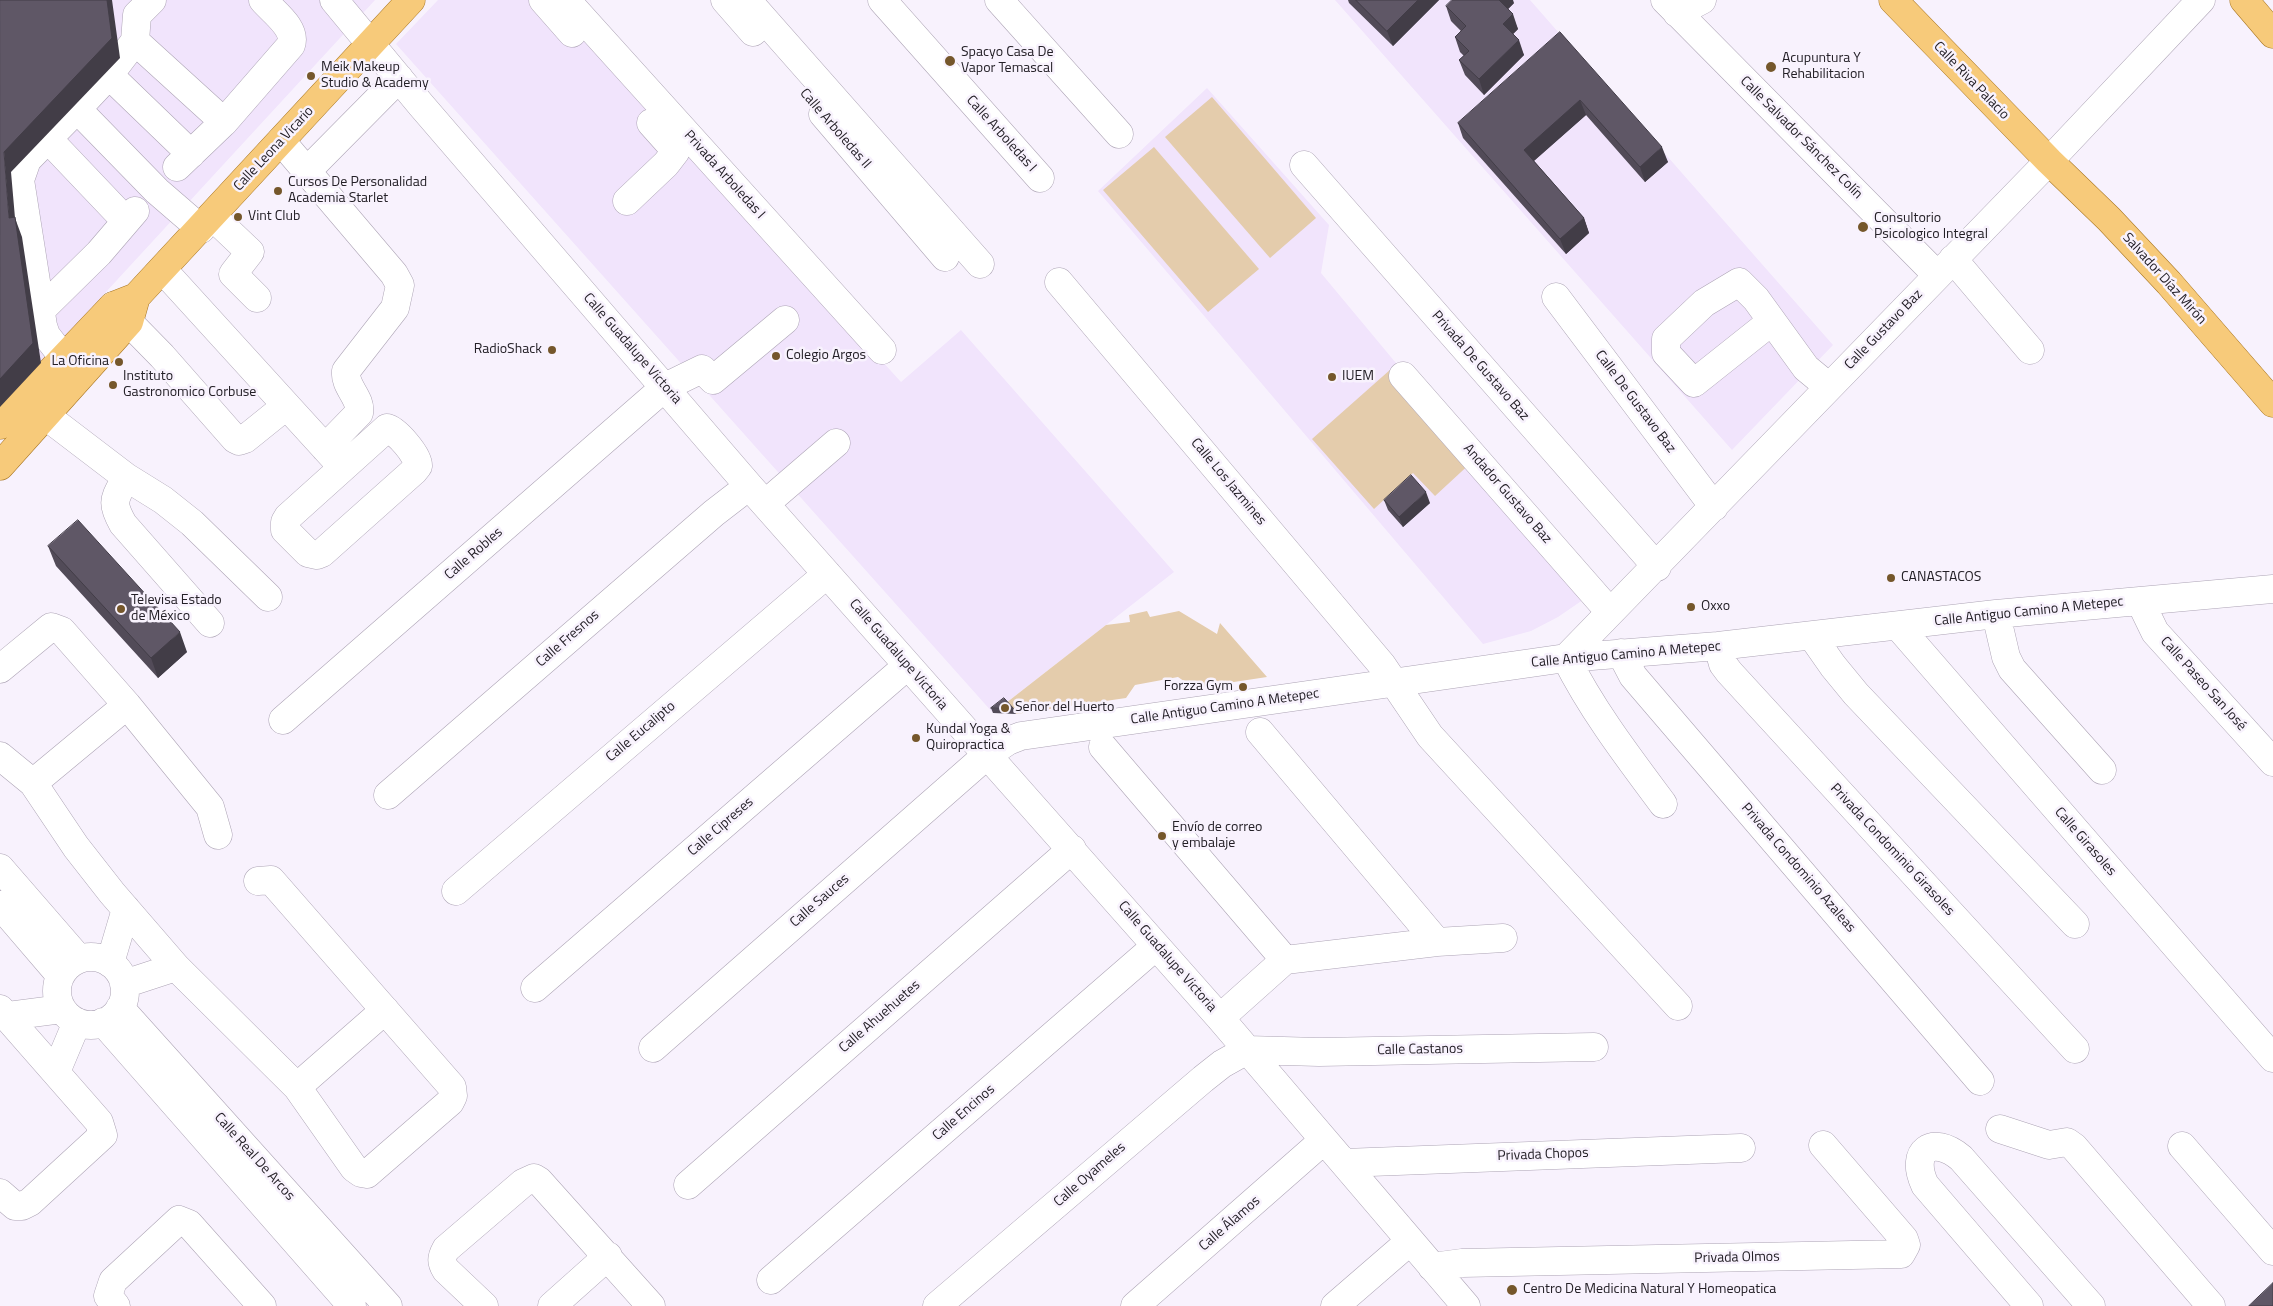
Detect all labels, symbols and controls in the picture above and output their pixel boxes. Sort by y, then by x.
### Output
street label: Calle Riva Palacio [1930,39,2012,123]
place label: Spacyo Casa De Vapor Temascal [961,45,1054,78]
place label: Acupuntura Y Rehabilitacion [1782,51,1865,84]
marker: Spacyo Casa De Vapor Temascal [943,54,957,68]
place label: Meik Makeup Studio & Academy [321,60,429,92]
marker: Acupuntura Y Rehabilitacion [1764,60,1778,74]
marker: Meik Makeup Studio & Academy [305,70,317,82]
street label: Calle Salvador Sánchez Colín [1736,73,1866,203]
street label: Calle Arboledas II [796,86,874,172]
street label: Calle Arboledas I [962,92,1040,176]
street label: Calle Leona Vicario [230,103,318,195]
street label: Privada Arboledas I [680,127,768,223]
place label: Cursos De Personalidad Academia Starlet [288,175,427,208]
marker: Cursos De Personalidad Academia Starlet [272,185,284,197]
place label: Vint Club [248,209,300,225]
marker: Vint Club [232,211,244,223]
place label: Consultorio Psicologico Integral [1874,211,1988,243]
marker: Consultorio Psicologico Integral [1856,220,1870,234]
street label: Salvador Díaz Mirón [2119,230,2209,328]
street label: Calle Gustavo Baz [1842,286,1926,374]
street label: Calle Guadalupe Victoria [579,290,685,408]
street label: Privada De Gustavo Baz [1428,308,1532,424]
place label: RadioShack [474,342,542,358]
marker: RadioShack [546,344,558,356]
street label: Calle De Gustavo Baz [1591,347,1679,457]
place label: Colegio Argos [786,348,866,364]
marker: Colegio Argos [770,350,782,362]
place label: La Oficina [52,354,109,370]
marker: La Oficina [113,356,125,368]
place label: Instituto Gastronomico Corbuse [123,369,256,402]
place label: IUEM [1342,369,1374,385]
marker: IUEM [1326,371,1338,383]
marker: Instituto Gastronomico Corbuse [107,379,119,391]
street label: Calle Los Jazmines [1187,435,1269,529]
street label: Andador Gustavo Baz [1459,441,1555,547]
street label: Calle Robles [442,524,506,584]
place label: CANASTACOS [1901,570,1981,586]
marker: CANASTACOS [1885,572,1897,584]
place label: Televisa Estado de México [131,593,222,626]
street label: Calle Antiguo Camino A Metepec [1934,594,2124,630]
street label: Calle Guadalupe Victoria [845,596,951,714]
place label: Oxxo [1701,599,1730,615]
marker: Oxxo [1685,601,1697,613]
marker: Televisa Estado de México [115,603,127,615]
street label: Calle Fresnos [533,607,603,671]
street label: Calle Paseo San José [2156,634,2250,734]
street label: Calle Antiguo Camino A Metepec [1531,638,1721,672]
place label: Forzza Gym [1164,679,1233,695]
marker: Forzza Gym [1237,681,1249,693]
street label: Calle Antiguo Camino A Metepec [1130,685,1320,729]
street label: Calle Eucalipto [603,698,679,766]
place label: Señor del Huerto [1015,700,1114,716]
marker: Señor del Huerto [999,702,1011,714]
place label: Kundal Yoga & Quiropractica [926,722,1010,754]
marker: Kundal Yoga & Quiropractica [910,732,922,744]
street label: Privada Condominio Girasoles [1826,780,1958,920]
street label: Calle Cipreses [685,794,757,860]
street label: Privada Condominio Azaleas [1737,800,1859,936]
street label: Calle Girasoles [2051,804,2119,880]
place label: Envío de correo y embalaje [1172,820,1262,852]
marker: Envío de correo y embalaje [1156,830,1168,842]
street label: Calle Sauces [787,871,853,931]
street label: Calle Guadalupe Victoria [1114,898,1220,1016]
street label: Calle Ahuehuetes [836,977,924,1057]
street label: Calle Castanos [1377,1041,1463,1059]
street label: Calle Encinos [929,1081,999,1145]
street label: Calle Real De Arcos [210,1110,298,1204]
street label: Calle Oyameles [1051,1139,1129,1211]
street label: Privada Chopos [1497,1145,1589,1165]
street label: Calle Álamos [1196,1193,1264,1255]
street label: Privada Olmos [1694,1249,1780,1267]
place label: Centro De Medicina Natural Y Homeopatica [1523,1282,1776,1298]
marker: Centro De Medicina Natural Y Homeopatica [1505,1283,1519,1297]

